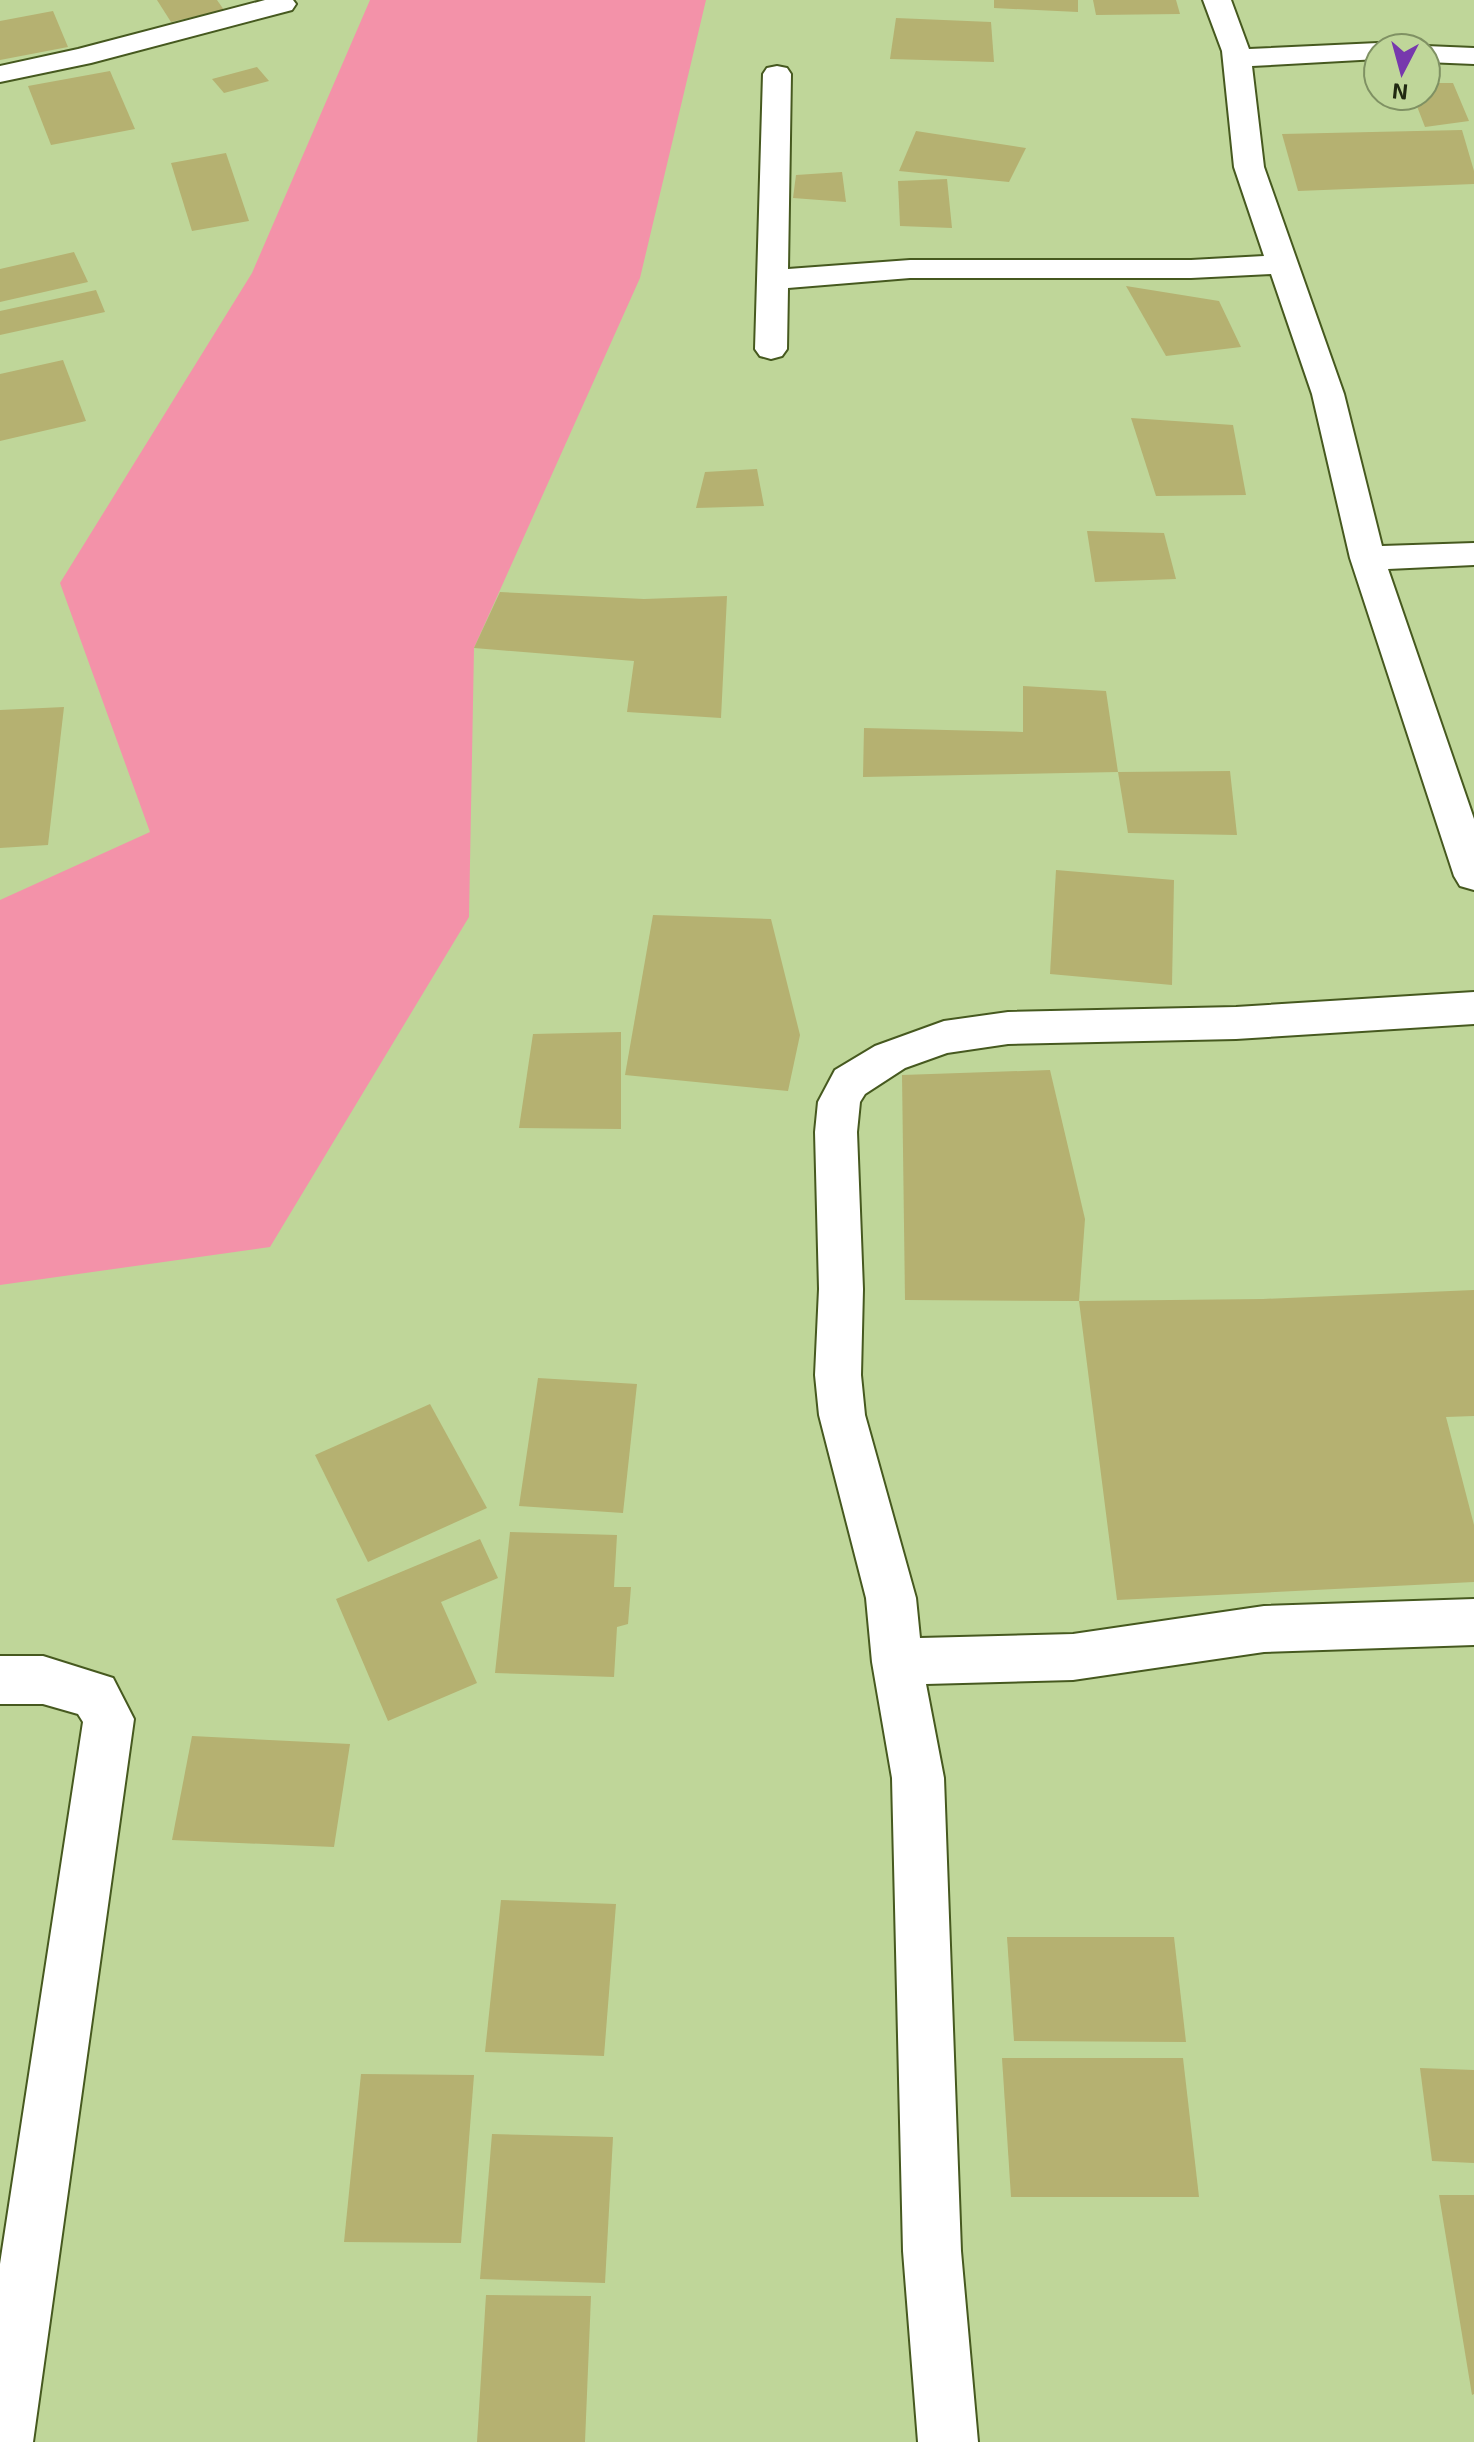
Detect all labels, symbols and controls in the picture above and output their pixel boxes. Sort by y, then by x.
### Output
north arrow [1362,32,1442,112]
text: N [1391,79,1409,107]

